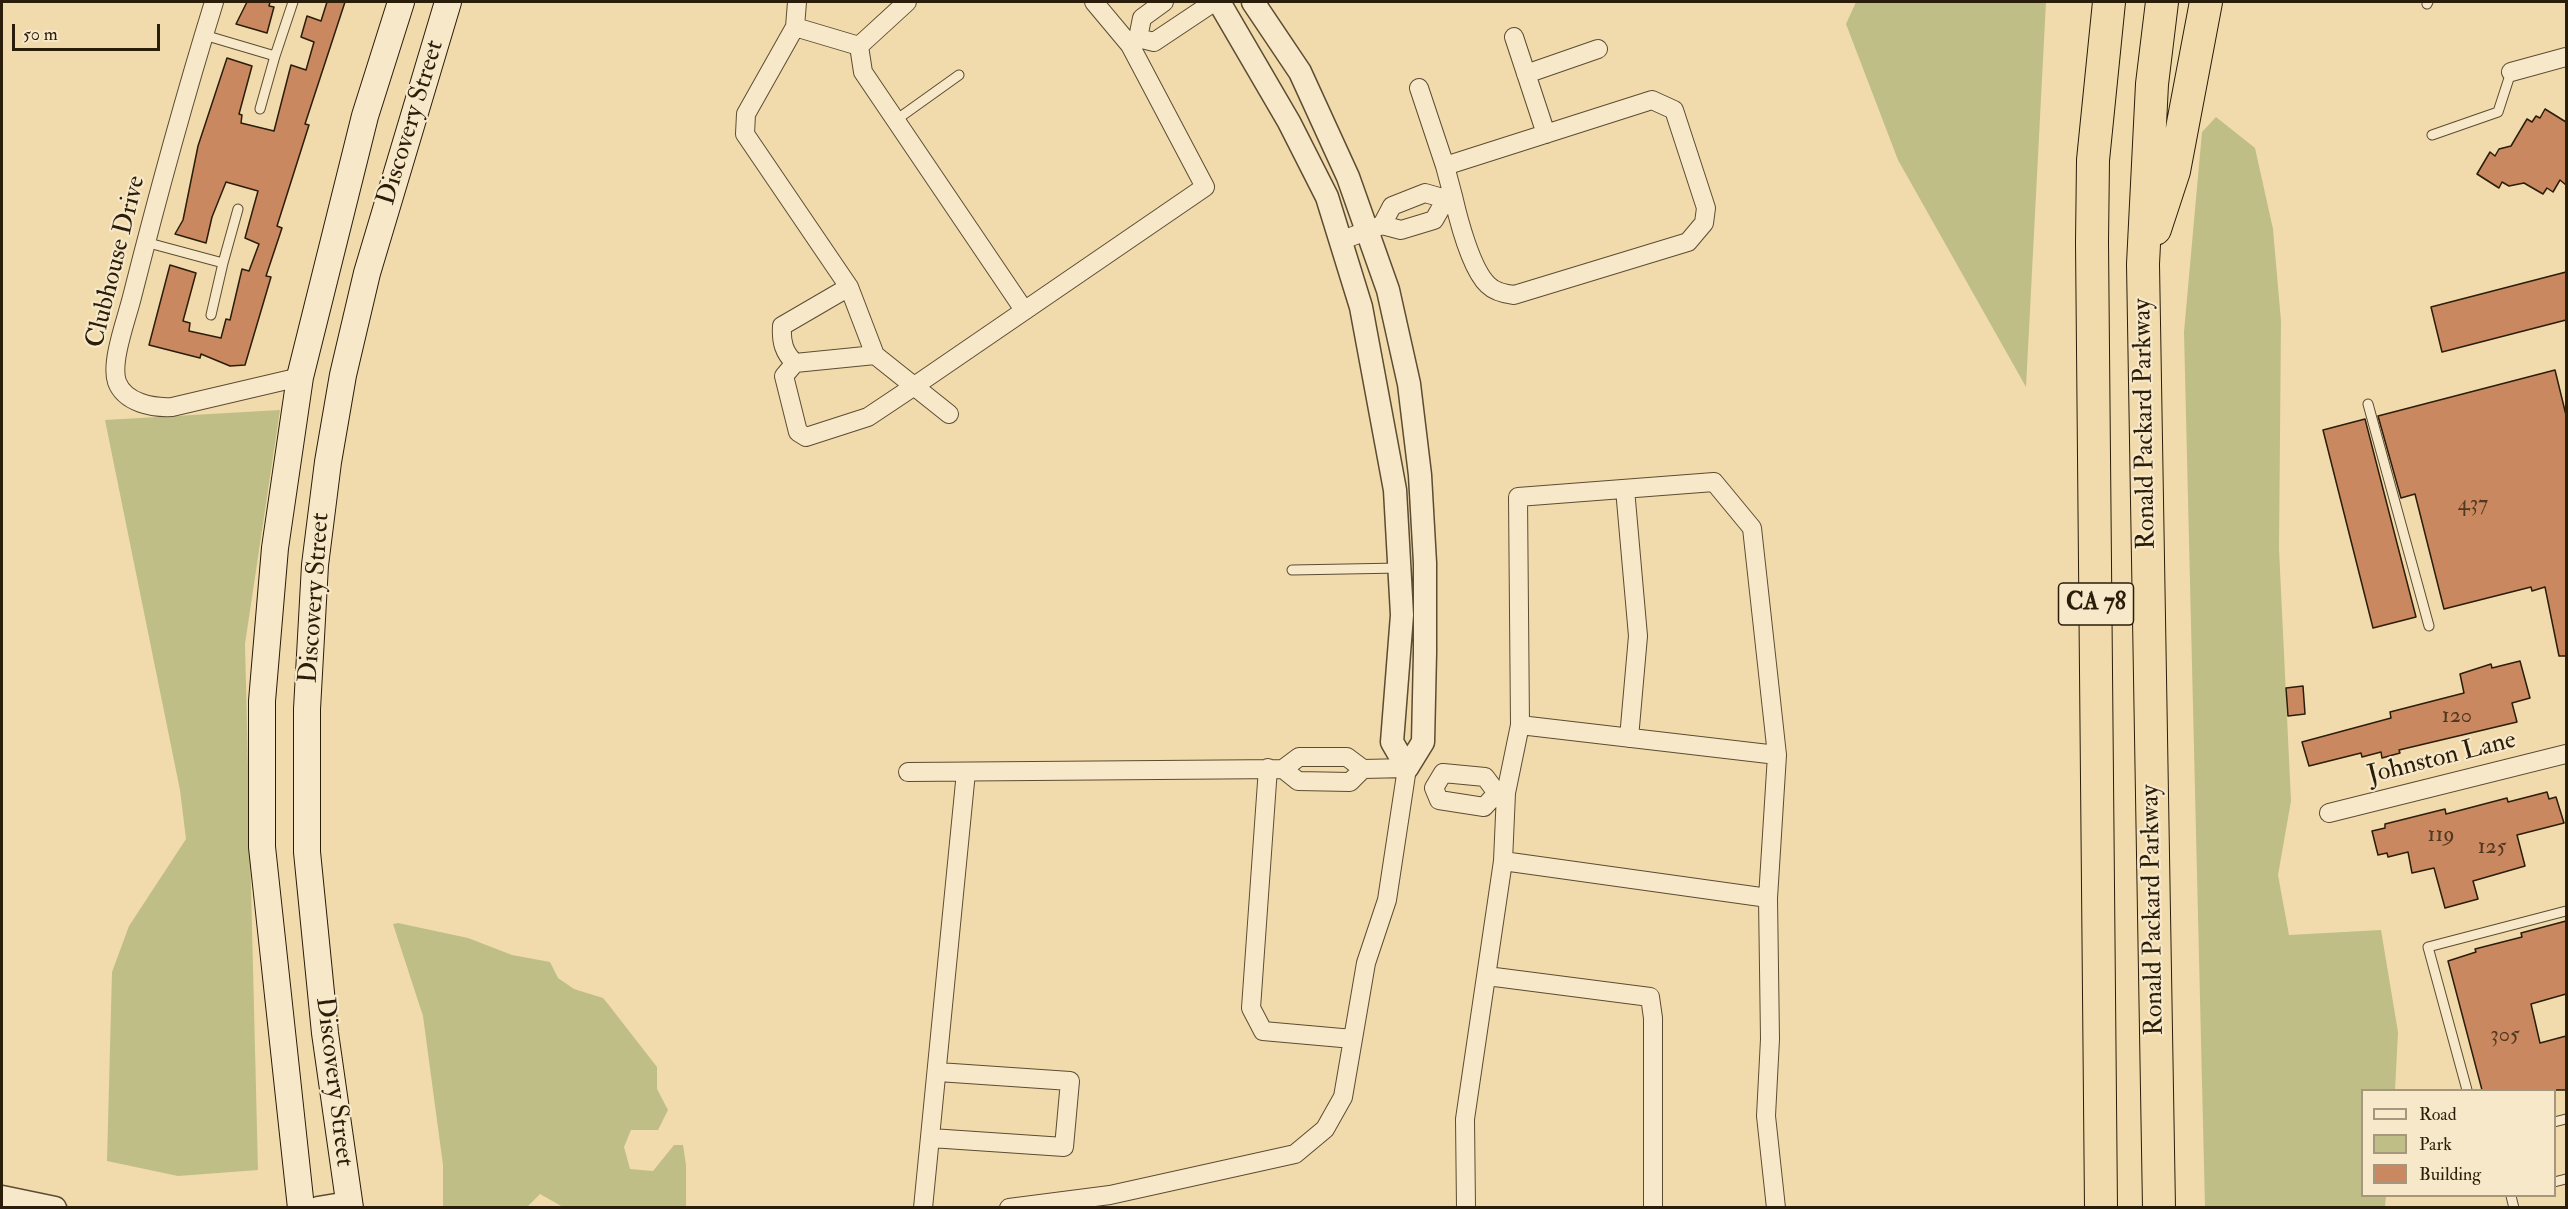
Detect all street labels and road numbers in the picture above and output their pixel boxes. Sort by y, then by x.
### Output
street label: Discovery Street [372,37,452,209]
street label: Clubhouse Drive [81,173,153,351]
street label: Ronald Packard Parkway [2128,298,2164,550]
street label: Discovery Street [294,512,338,684]
road number: CA 78 [2058,583,2134,625]
street label: Johnston Lane [2365,725,2519,793]
street label: Ronald Packard Parkway [2136,784,2172,1036]
street label: Discovery Street [307,995,359,1169]

